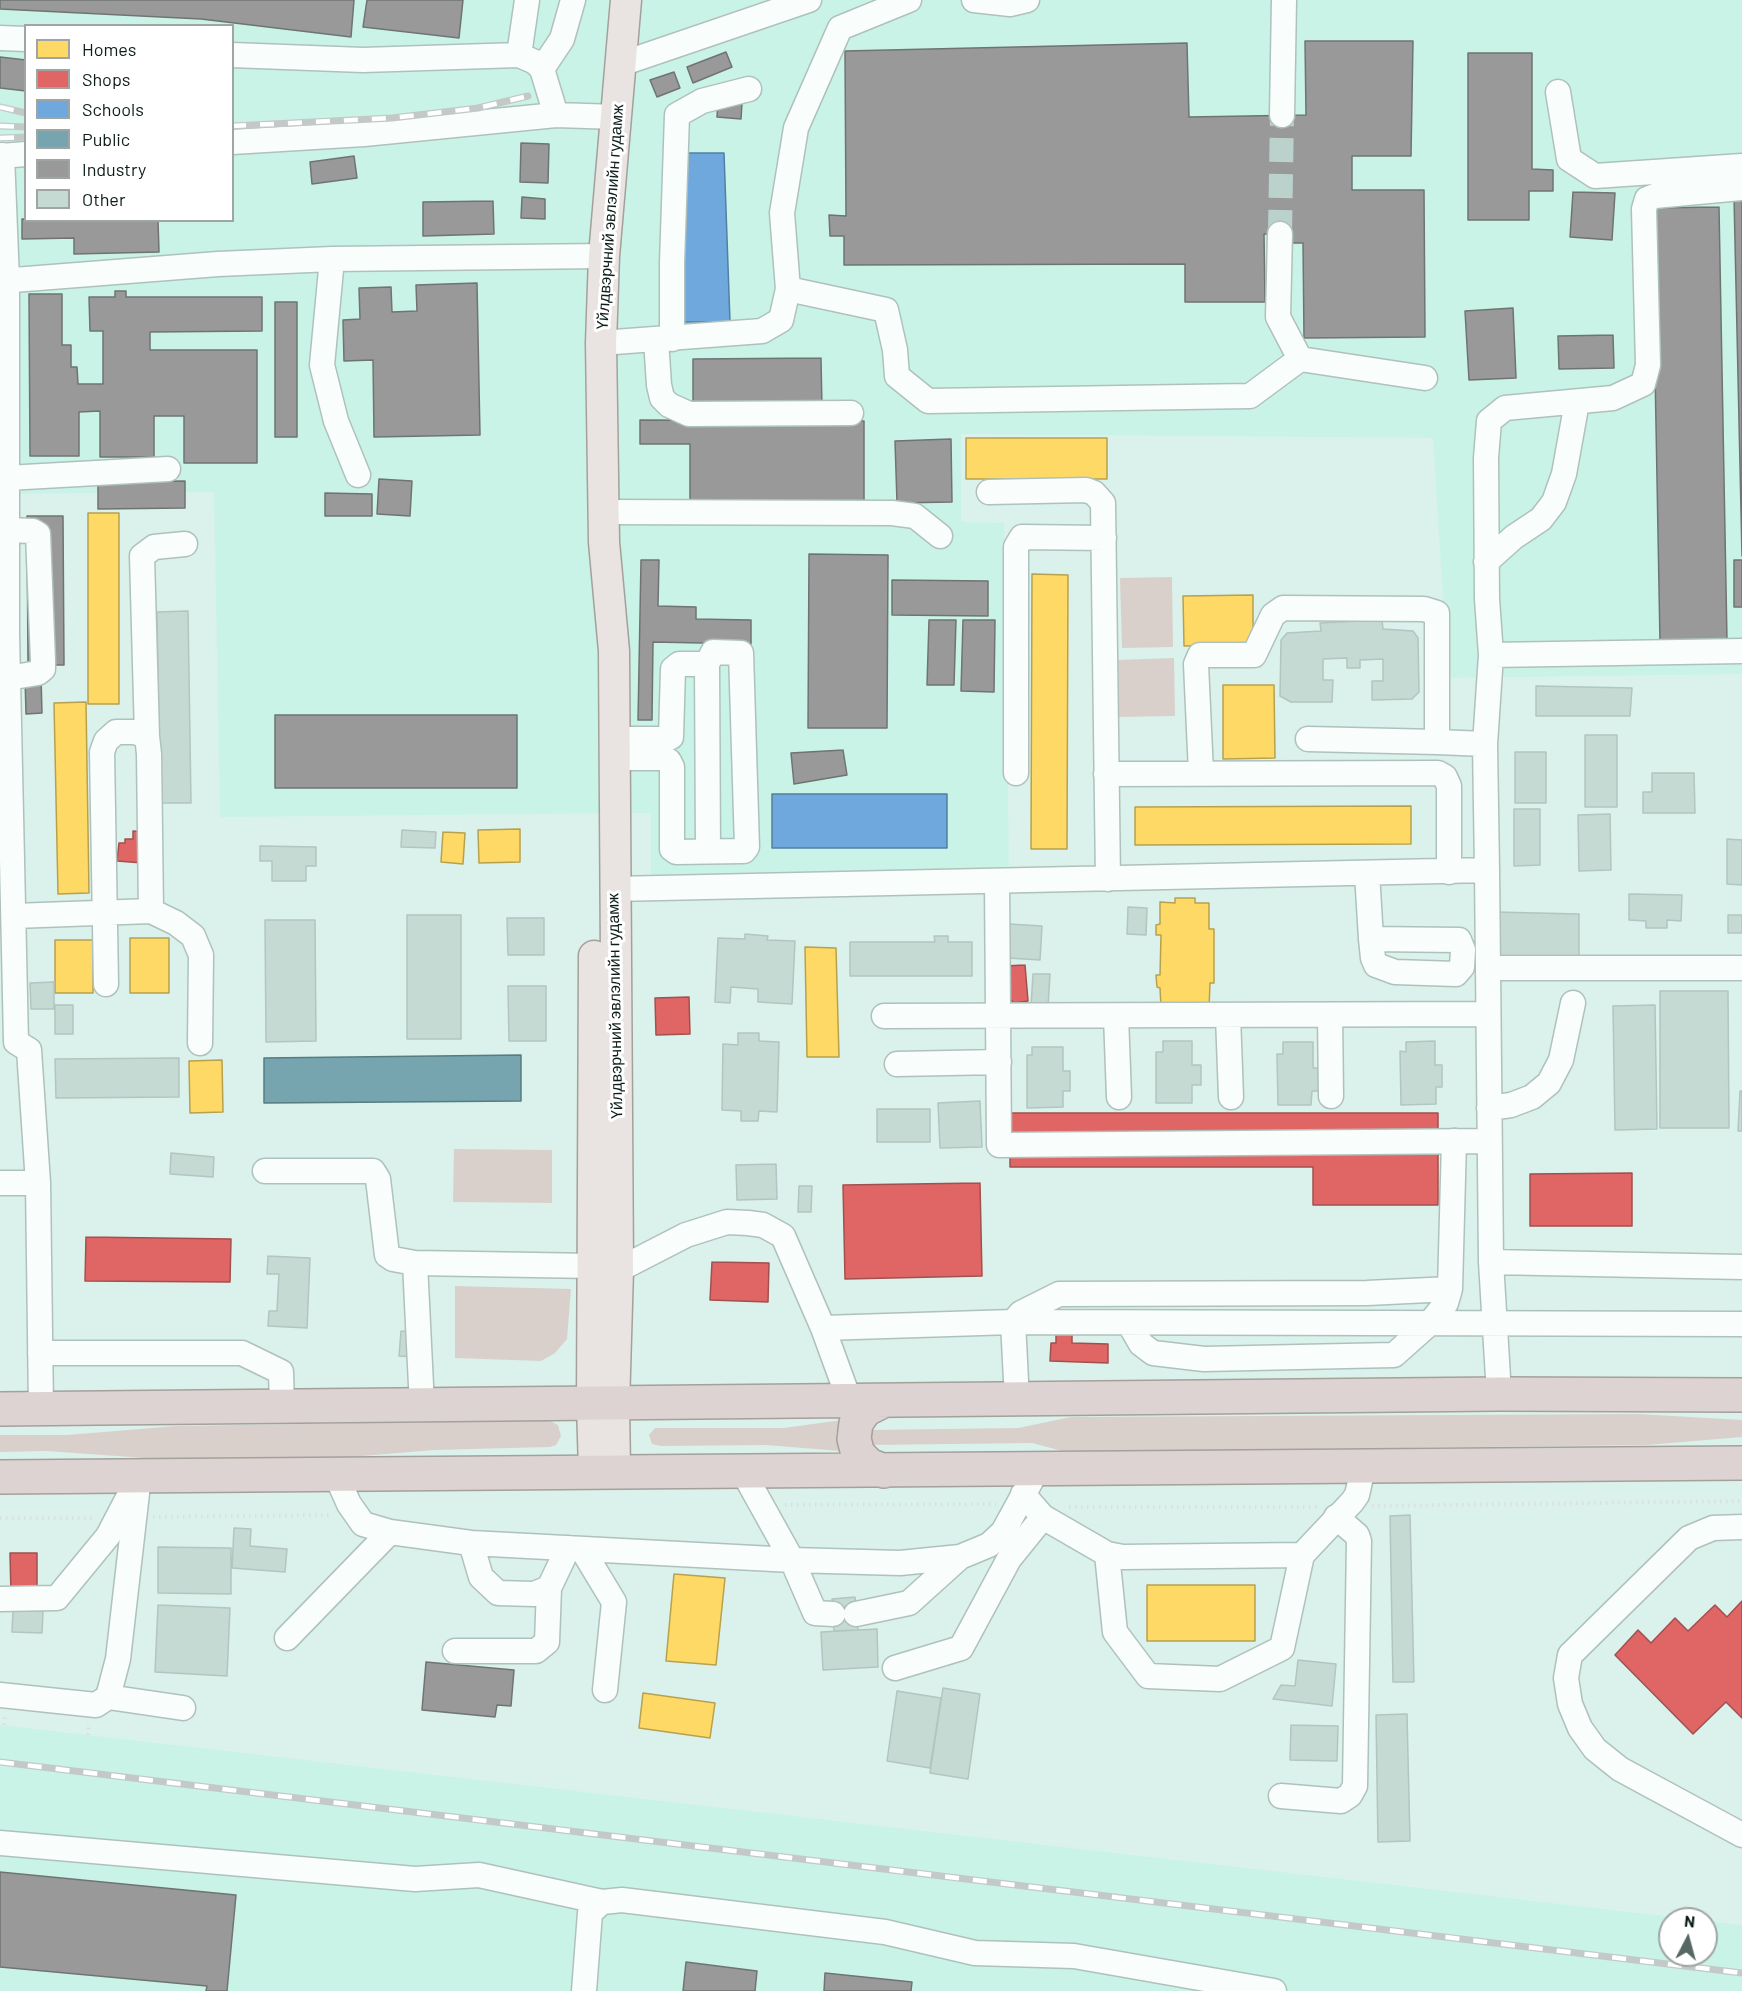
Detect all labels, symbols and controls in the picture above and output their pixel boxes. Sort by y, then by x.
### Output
legend [24,24,234,222]
text: Homes [82,38,136,60]
text: Shops [82,68,131,90]
text: Schools [82,98,144,120]
street label: Үйлдвэрчний эвлэлийн гудамж [593,104,627,330]
text: Public [82,128,130,150]
text: Industry [82,158,146,180]
text: Other [82,188,125,210]
street label: Үйлдвэрчний эвлэлийн гудамж [603,893,627,1119]
north arrow [1658,1907,1718,1967]
text: N [1683,1911,1696,1931]

